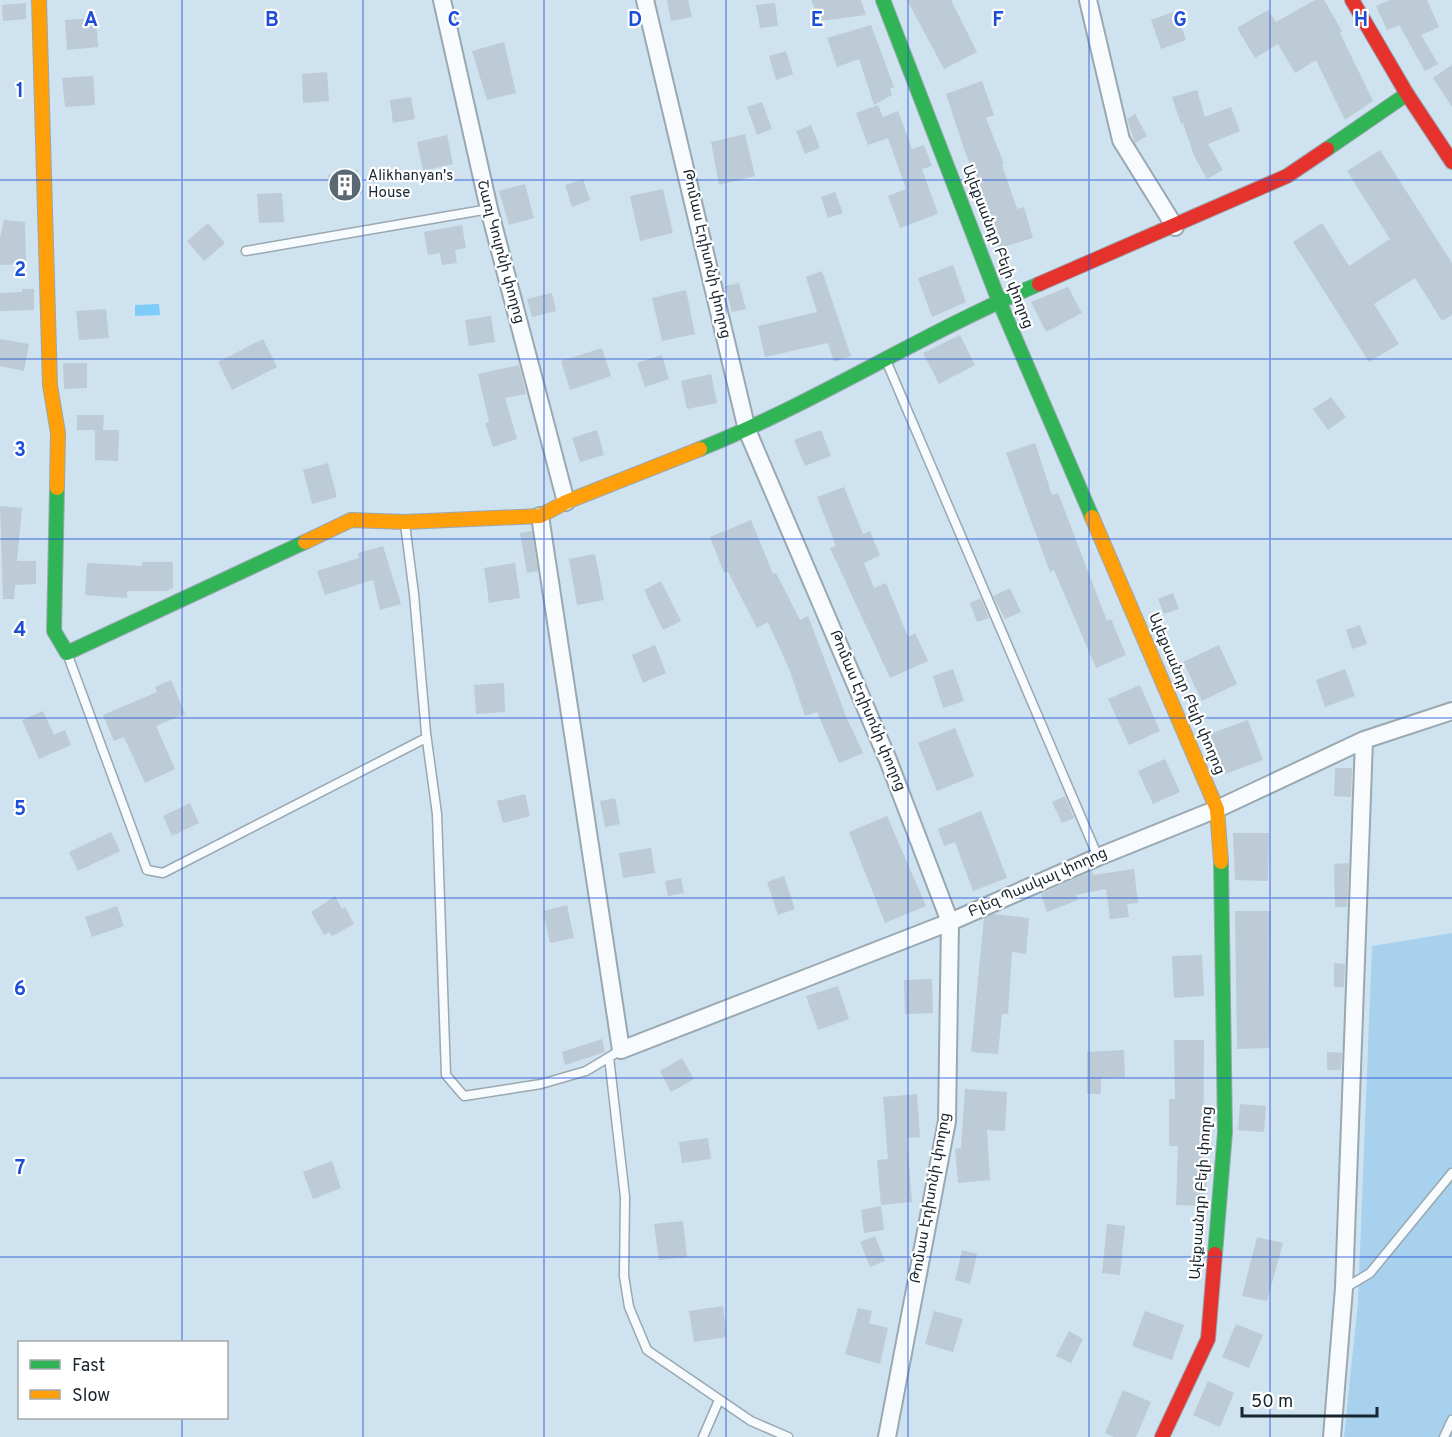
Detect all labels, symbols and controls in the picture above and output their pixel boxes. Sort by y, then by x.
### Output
text: A [84,8,98,34]
text: B [265,8,279,34]
text: C [448,8,460,34]
text: D [628,8,642,34]
text: E [811,8,823,34]
text: F [992,8,1004,34]
text: G [1173,8,1187,34]
text: H [1354,8,1368,34]
text: 1 [16,79,24,105]
street label: Ալեքսանդր Բելի փողոց [957,162,1037,332]
building icon: Alikhanyan's House [327,167,363,203]
place label: Alikhanyan's House [368,167,453,203]
street label: Թոմաս Էդիսոնի փողոց [677,167,735,341]
street label: Շառլ Կուլոնի փողոց [472,178,528,326]
text: 2 [14,258,26,284]
text: 3 [14,438,26,464]
street label: Ալեքսանդր Բելի փողոց [1143,610,1229,778]
text: 4 [14,618,26,644]
street label: Թոմաս Էդիսոնի փողոց [824,628,910,794]
text: 5 [14,797,26,823]
street label: Բլեզ Պասկալ փողոց [965,844,1111,922]
text: 6 [14,977,26,1003]
street label: Ալեքսանդր Բելի փողոց [1186,1106,1218,1280]
street label: Թոմաս Էդիսոնի փողոց [907,1111,955,1285]
text: 7 [15,1156,25,1182]
legend [18,1341,228,1419]
text: Fast [72,1355,105,1378]
scale bar [1242,1380,1377,1418]
text: Slow [72,1385,110,1408]
text: 50 m [1251,1391,1293,1414]

